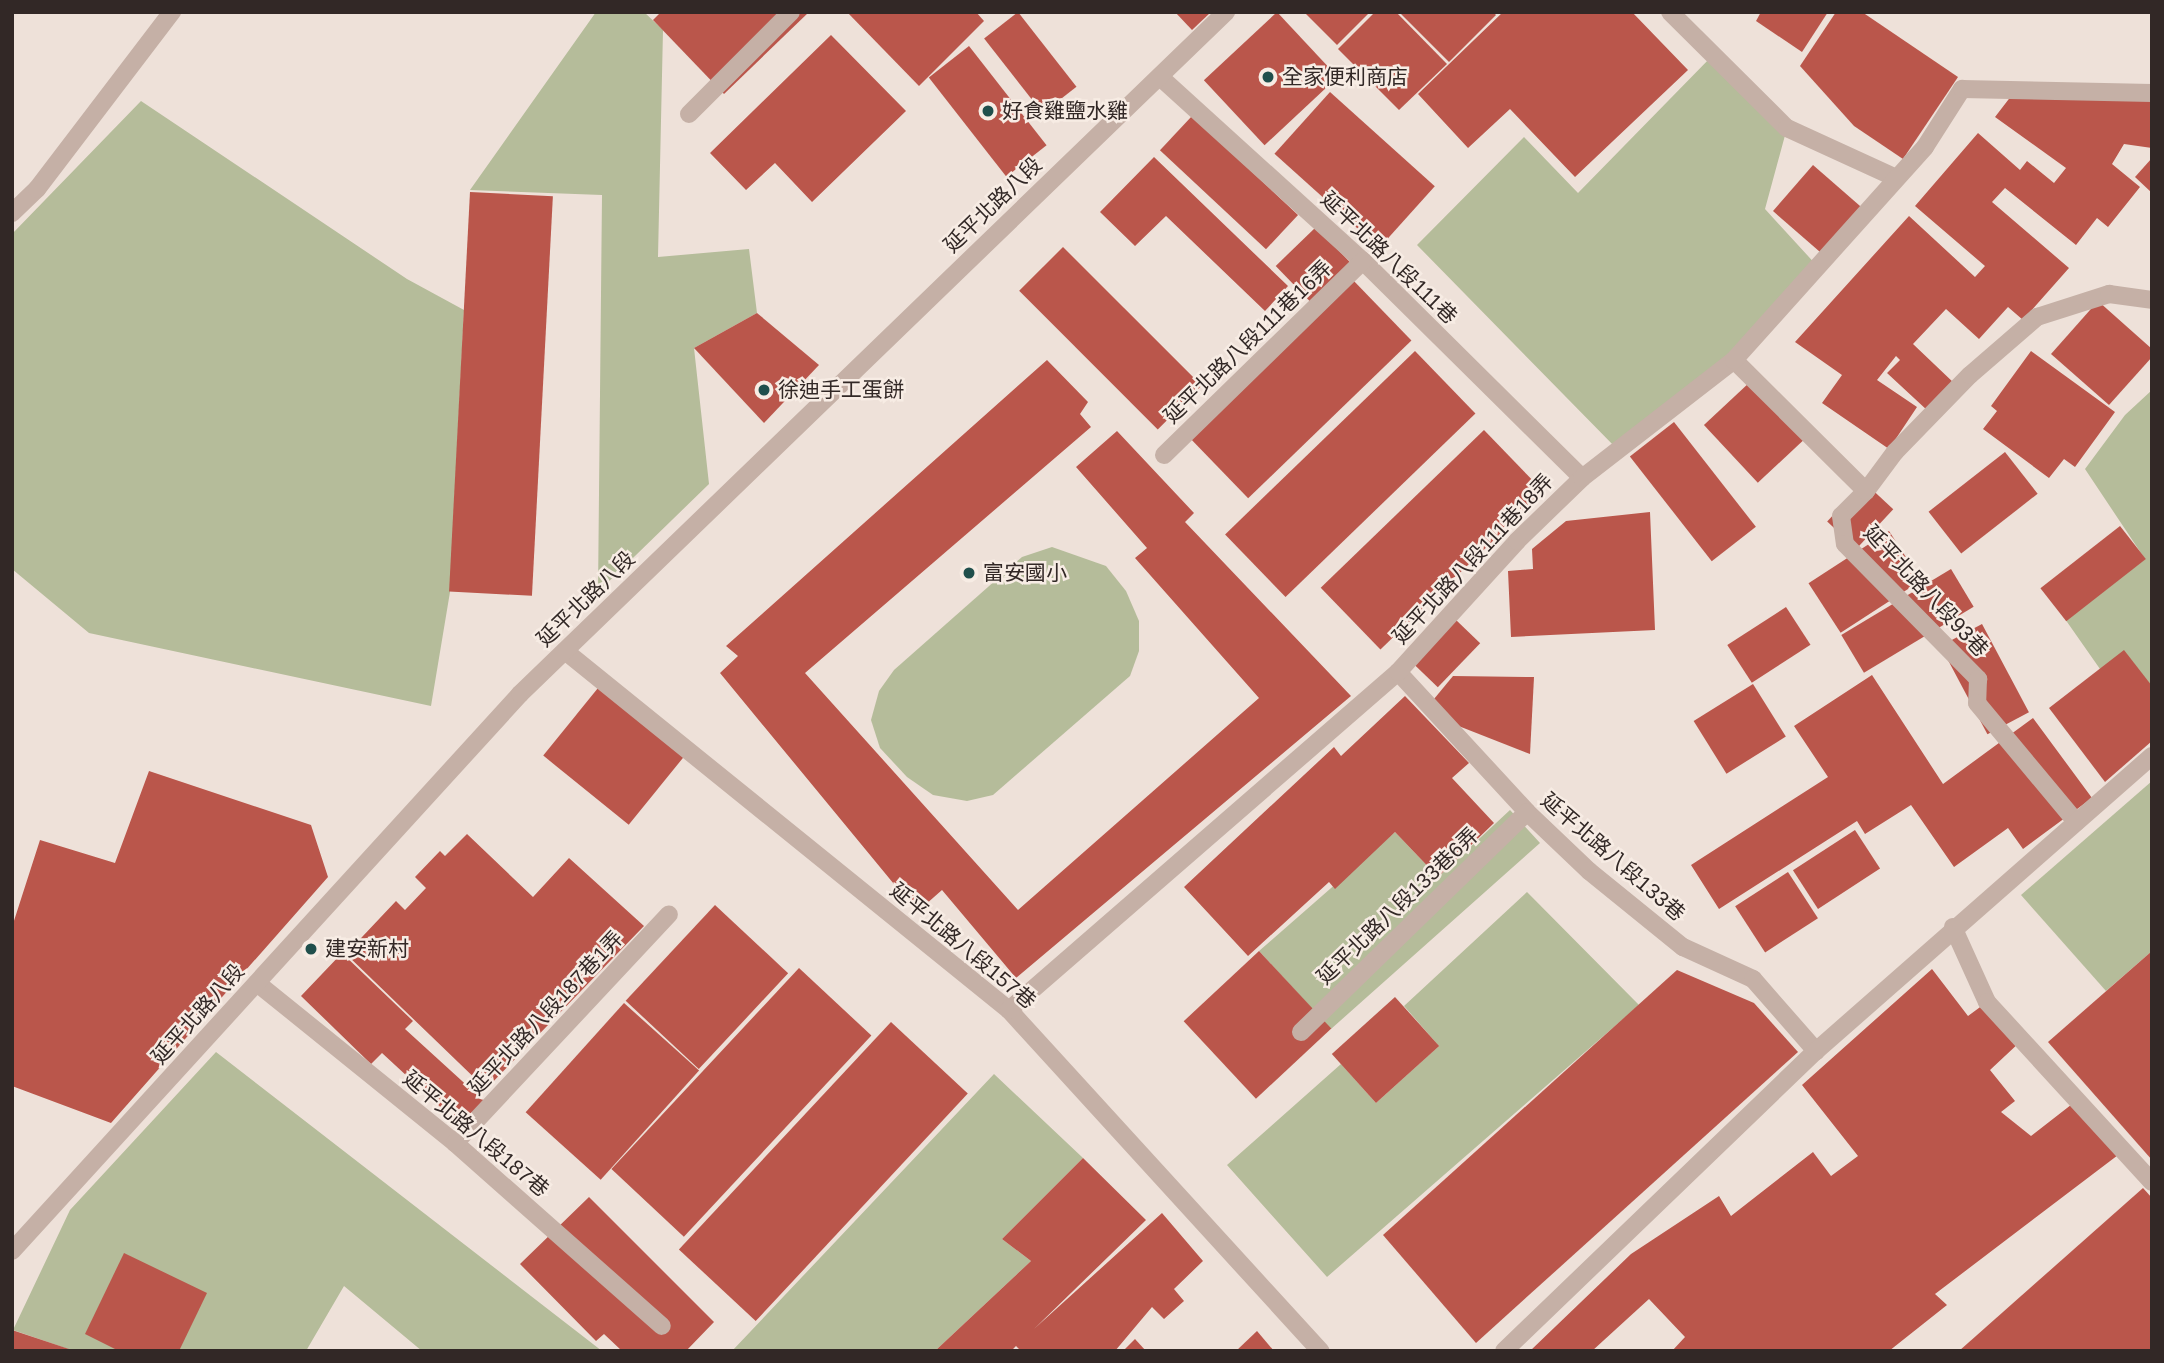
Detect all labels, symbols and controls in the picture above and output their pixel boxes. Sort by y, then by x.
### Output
place label: 全家便利商店 [1282,64,1408,90]
marker: 全家便利商店 [1260,69,1276,85]
place label: 好食雞鹽水雞 [1002,98,1128,124]
marker: 好食雞鹽水雞 [980,103,996,119]
street label: 延平北路八段 [939,152,1047,258]
street label: 延平北路八段111巷 [1316,187,1462,329]
street label: 延平北路八段111巷16弄 [1159,255,1337,429]
place label: 徐迪手工蛋餅 [778,377,904,403]
marker: 徐迪手工蛋餅 [756,382,772,398]
street label: 延平北路八段111巷18弄 [1388,469,1558,649]
street label: 延平北路八段93巷 [1859,520,1993,662]
street label: 延平北路八段 [532,546,640,652]
place label: 富安國小 [983,560,1067,586]
marker: 富安國小 [961,565,977,581]
street label: 延平北路八段133巷 [1536,788,1690,926]
street label: 延平北路八段133巷6弄 [1312,822,1484,990]
street label: 延平北路八段157巷 [885,878,1041,1014]
street label: 延平北路八段187巷1弄 [464,926,628,1100]
place label: 建安新村 [325,936,409,962]
marker: 建安新村 [303,941,319,957]
street label: 延平北路八段 [146,959,250,1069]
street label: 延平北路八段187巷 [398,1066,554,1202]

